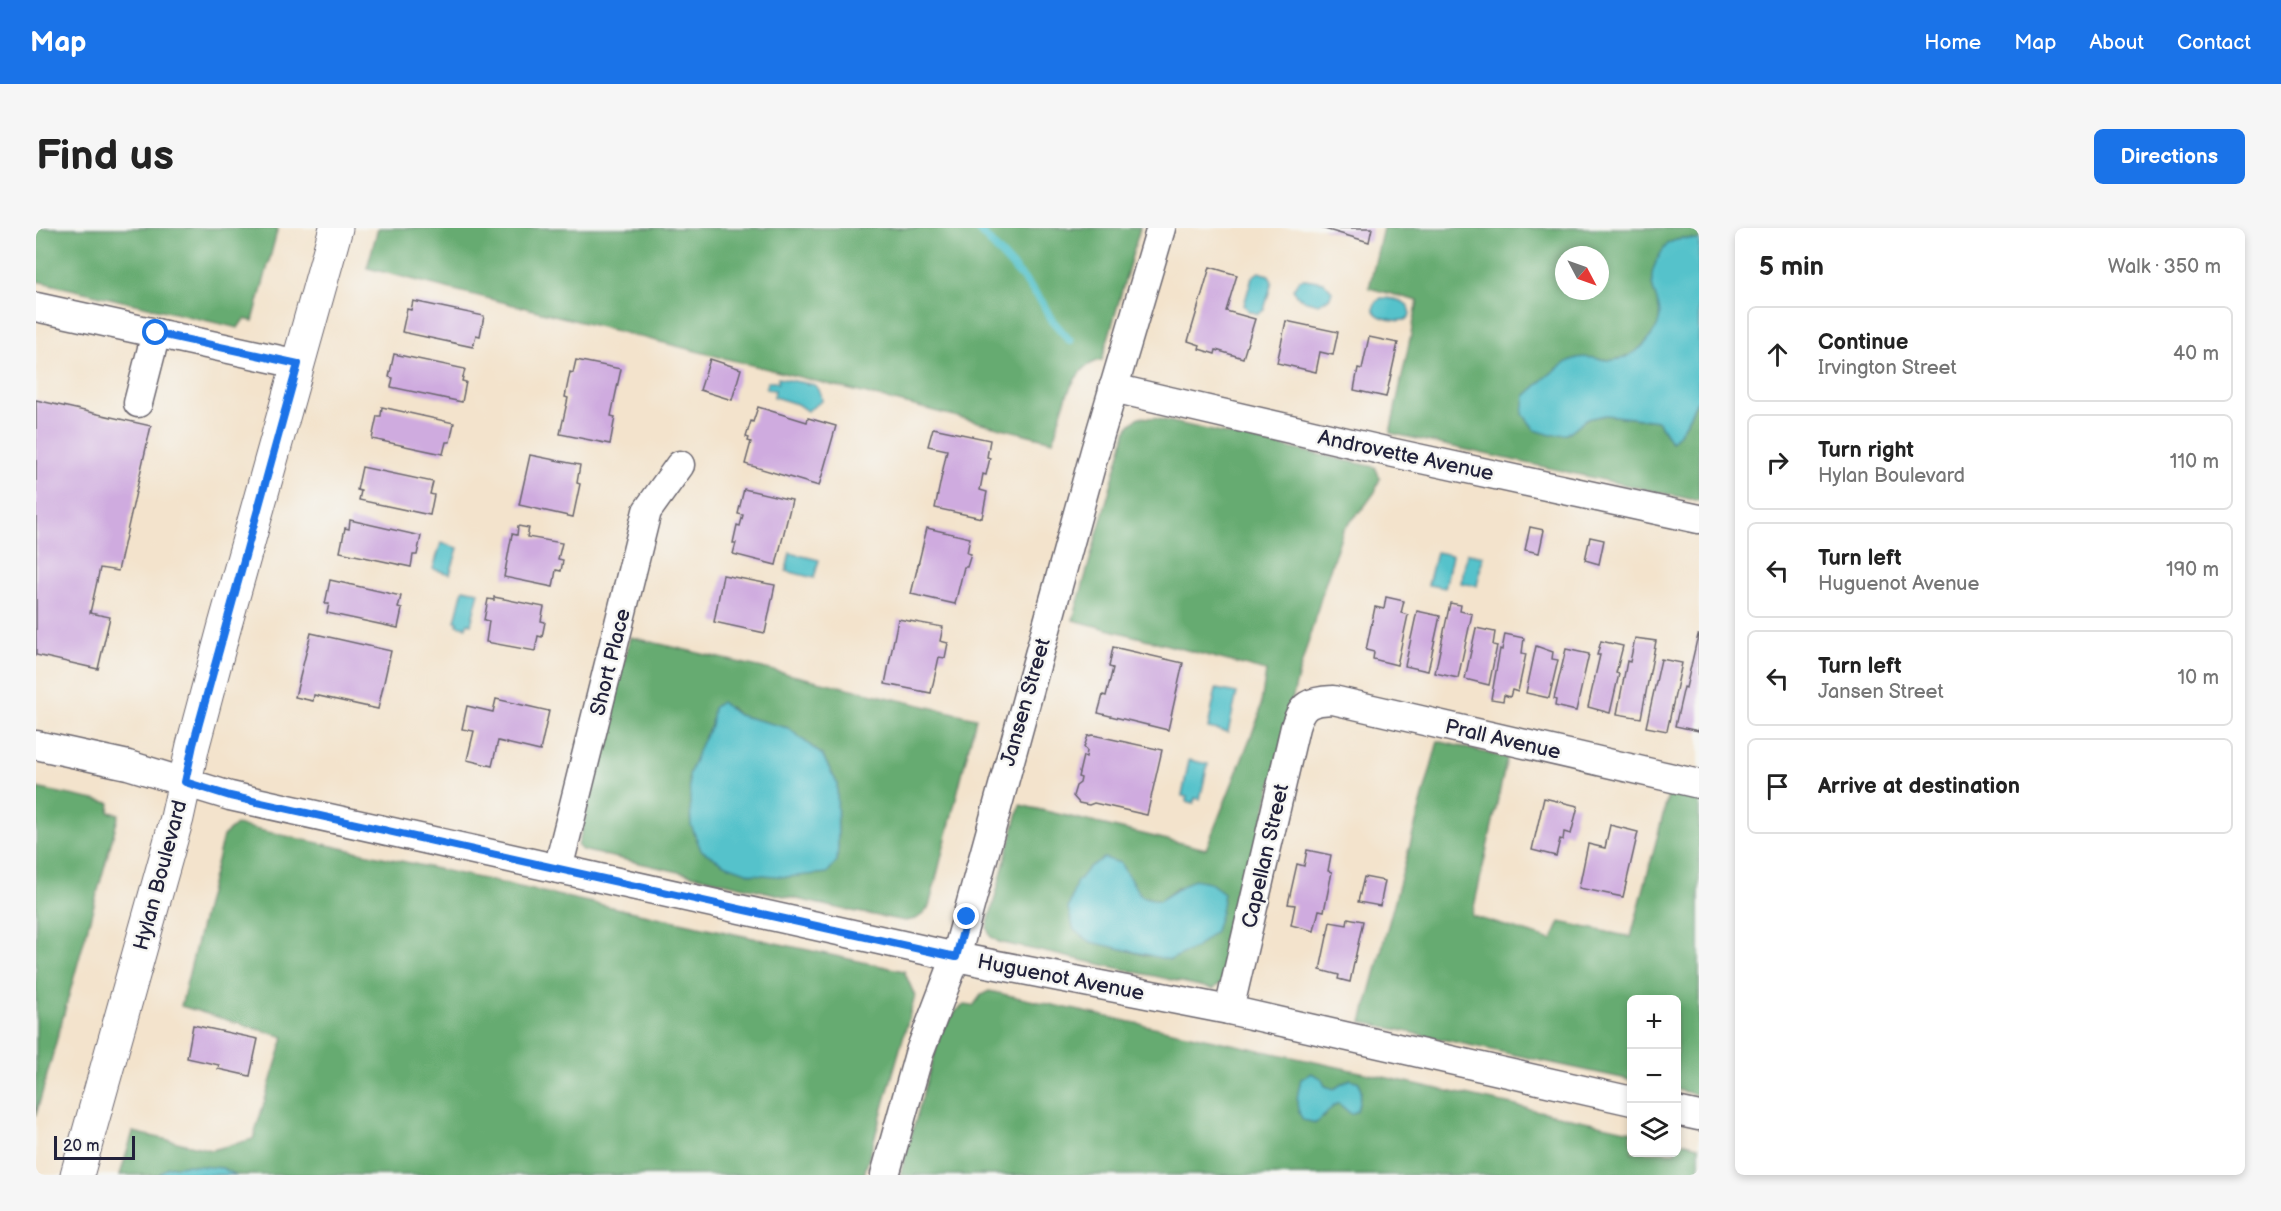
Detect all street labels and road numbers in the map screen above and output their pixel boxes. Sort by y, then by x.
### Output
street label: Androvette Avenue [1316,425,1496,486]
street label: Short Place [585,606,636,718]
street label: Jansen Street [995,635,1056,769]
street label: Prall Avenue [1443,714,1563,765]
street label: Capellan Street [1237,781,1294,931]
street label: Hylan Boulevard [128,797,193,953]
street label: Huguenot Avenue [975,949,1146,1006]

